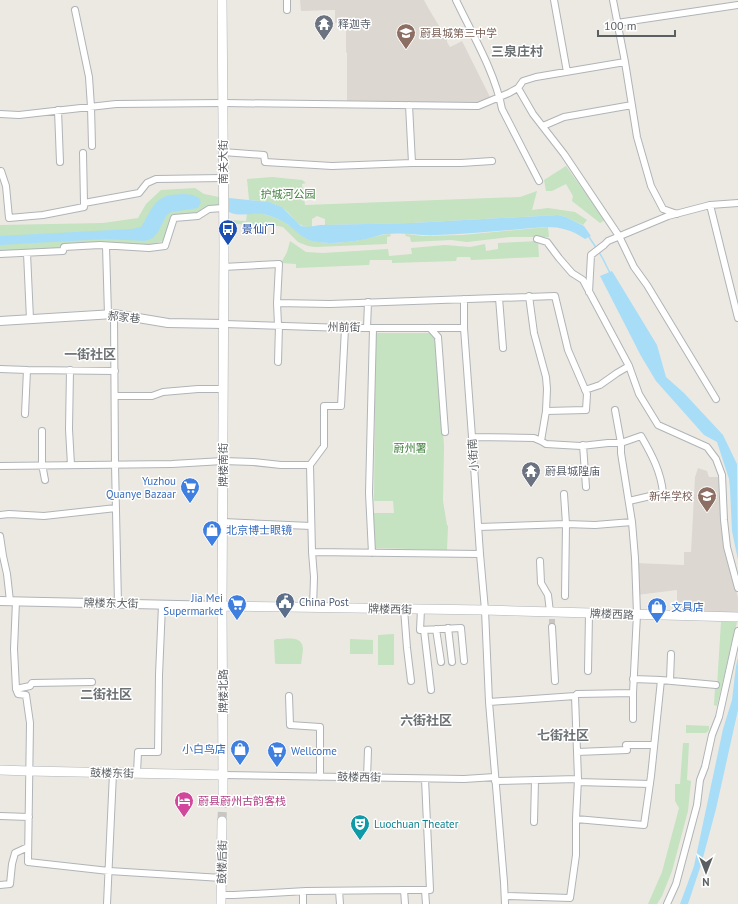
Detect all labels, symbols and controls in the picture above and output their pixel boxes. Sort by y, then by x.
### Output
scale bar [598,12,675,38]
temple icon: 释迦寺 [313,13,335,41]
place label: 释迦寺 [338,17,371,31]
text: 100 m [604,18,637,33]
school or university icon: 蔚县城第三中学 [395,22,417,50]
place label: 蔚县城第三中学 [420,26,497,40]
district label: 三泉庄村 [491,43,543,60]
street label: 南关大街 [216,140,230,184]
park label: 护城河公园 [261,187,316,201]
bus stop icon: 景仙门 [217,218,239,246]
place label: 景仙门 [242,222,275,236]
street label: 郝家巷 [107,308,141,326]
street label: 州前街 [327,320,361,334]
district label: 一街社区 [64,346,116,363]
street label: 小街南 [465,438,481,472]
park label: 蔚州署 [394,441,427,455]
street label: 牌楼南街 [216,443,230,487]
temple icon: 蔚县城隍庙 [520,460,542,488]
place label: 蔚县城隍庙 [545,464,600,478]
place label: Yuzhou Quanye Bazaar [106,474,176,501]
supermarket icon: Yuzhou Quanye Bazaar [179,476,201,504]
school or university icon: 新华学校 [696,485,718,513]
place label: 新华学校 [649,489,693,503]
shop icon: 北京博士眼镜 [201,519,223,547]
place label: 北京博士眼镜 [226,523,292,537]
place label: Jia Mei Supermarket [163,591,223,618]
public building icon: China Post [274,591,296,619]
supermarket icon: Jia Mei Supermarket [226,593,248,621]
place label: China Post [299,595,349,609]
street label: 牌楼东大街 [83,596,139,610]
shop icon: 文具店 [646,596,668,624]
place label: 文具店 [671,600,704,614]
street label: 牌楼西街 [368,602,412,616]
street label: 牌楼西路 [590,606,634,622]
street label: 牌楼北路 [216,669,230,713]
district label: 二街社区 [80,686,132,703]
district label: 六街社区 [400,712,452,729]
district label: 七街社区 [537,727,589,744]
shop icon: 小白鸟店 [229,738,251,766]
supermarket icon: Wellcome [266,740,288,768]
place label: 小白鸟店 [182,742,226,756]
place label: Wellcome [291,744,337,758]
street label: 鼓楼东街 [90,766,134,780]
street label: 鼓楼西街 [337,770,381,784]
hotel icon: 蔚县蔚州古韵客栈 [173,790,195,818]
place label: 蔚县蔚州古韵客栈 [198,794,286,808]
theatre icon: Luochuan Theater [349,813,371,841]
place label: Luochuan Theater [374,817,459,831]
street label: 鼓楼后街 [215,840,229,884]
north arrow [686,852,726,892]
text: N [702,875,710,889]

